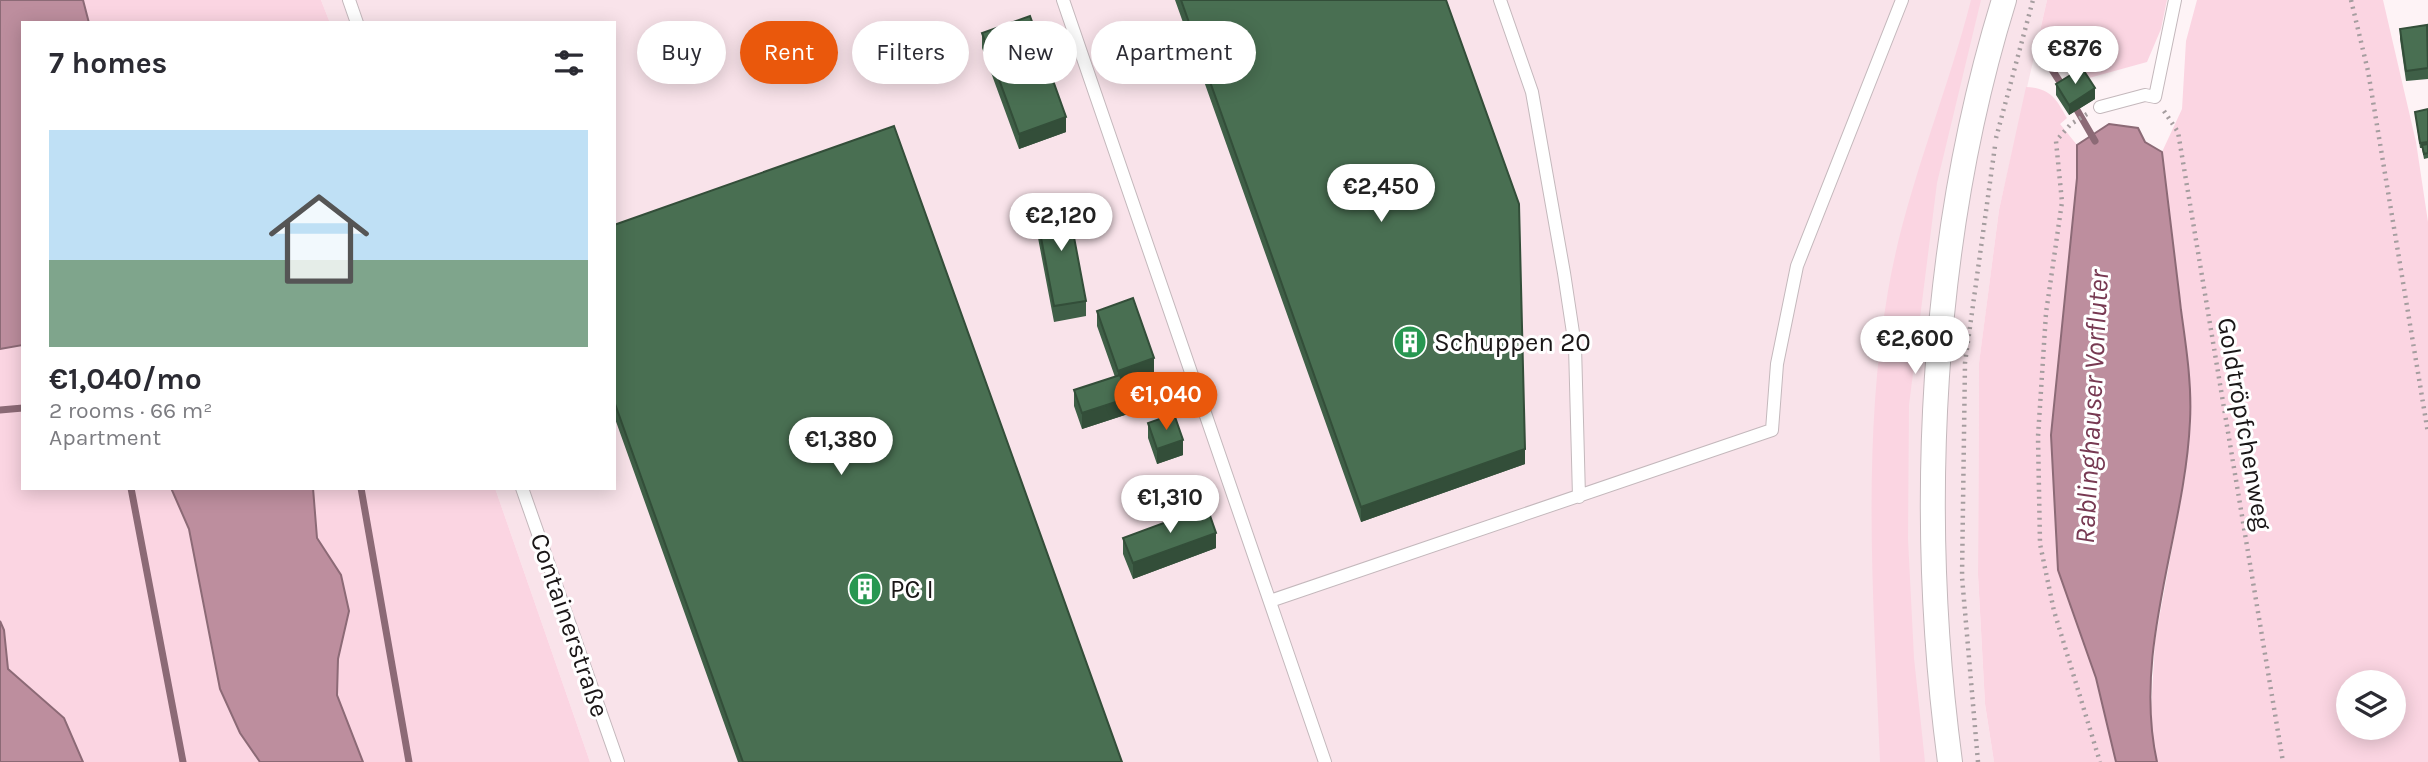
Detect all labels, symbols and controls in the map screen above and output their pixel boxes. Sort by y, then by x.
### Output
chip: Buy [637,21,726,84]
chip: Rent [740,21,838,84]
chip: Filters [852,21,969,84]
chip: New [983,21,1077,84]
chip: Apartment [1091,21,1256,84]
pin: €876 [2034,27,2116,86]
text: €876 [2048,35,2102,62]
icon: filters [550,44,588,82]
text: 7 homes [49,45,167,81]
pin: €2,450 [1324,164,1438,224]
text: €2,450 [1343,173,1419,200]
icon: home [256,176,382,302]
pin: €2,120 [1004,194,1118,253]
text: €2,120 [1026,202,1096,229]
water label: Rablinghauser Vorfluter [2068,268,2115,545]
street label: Goldtröpfchenweg [2211,315,2279,533]
pin: €2,600 [1858,316,1972,376]
building icon: Schuppen 20 [1391,323,1429,361]
text: €2,600 [1876,325,1954,352]
place label: Schuppen 20 [1434,327,1591,358]
text: €1,040/mo [49,361,202,397]
pin: €1,040 [1109,372,1223,432]
text: €1,040 [1130,381,1202,408]
text: 2 rooms · 66 m² [49,397,212,424]
pin: €1,380 [784,418,898,477]
text: Apartment [49,424,161,451]
text: €1,380 [805,426,877,453]
pin: €1,310 [1113,476,1227,535]
text: €1,310 [1137,484,1203,511]
street label: Containerstraße [524,529,616,721]
building icon: PC I [846,570,884,608]
place label: PC I [890,574,934,605]
map controls [2336,670,2406,740]
button: layers [2336,670,2406,740]

